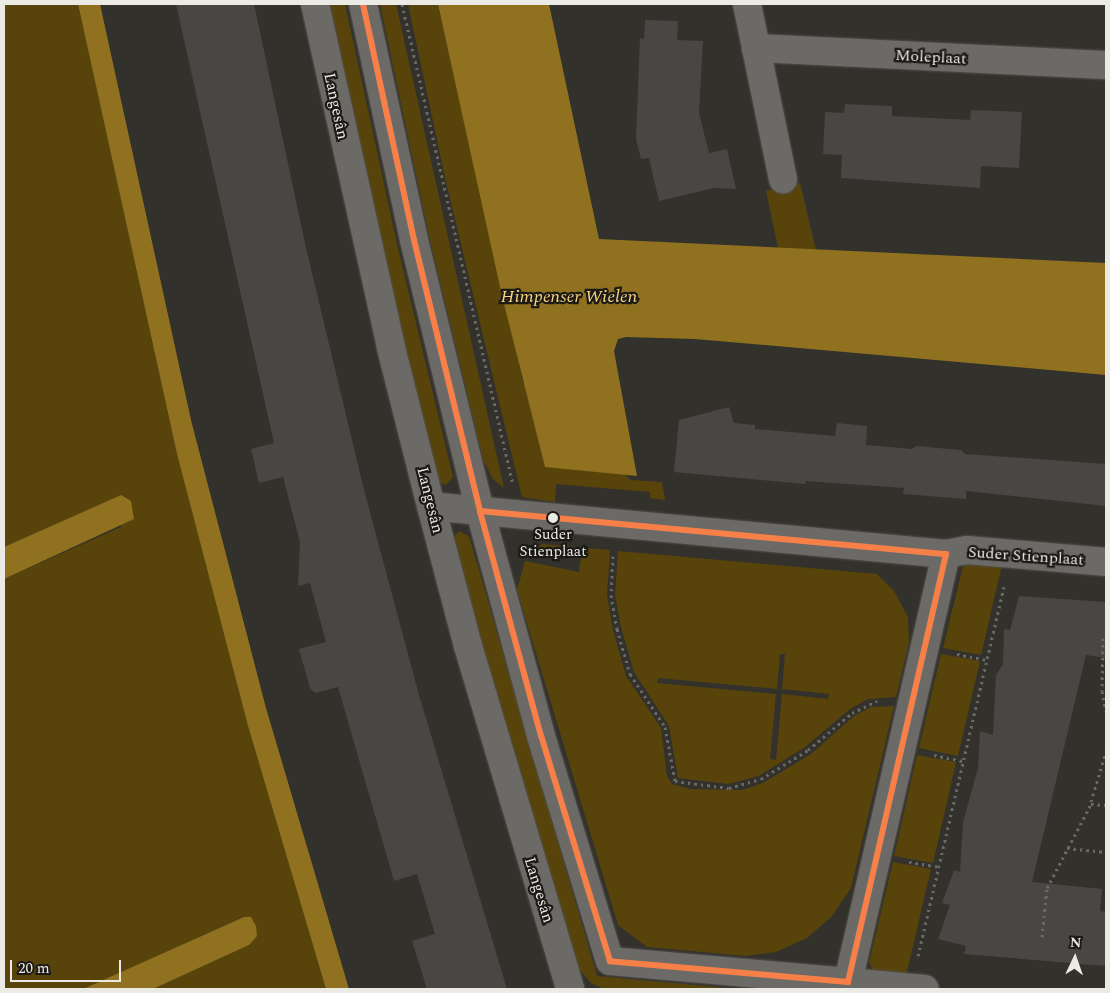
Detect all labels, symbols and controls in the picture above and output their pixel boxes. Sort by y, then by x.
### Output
street label: Moleplaat [895,46,967,68]
street label: Langesân [320,71,352,141]
water label: Himpenser Wielen [501,286,637,308]
street label: Langesân [413,465,447,535]
marker: Suder Stienplaat [548,513,558,523]
place label: Suder Stienplaat [519,525,587,560]
street label: Suder Stienplaat [967,542,1085,570]
street label: Langesân [520,855,558,925]
text: N [1070,932,1082,953]
north arrow [1050,933,1100,983]
scale bar [12,950,124,982]
text: 20 m [18,957,50,980]

